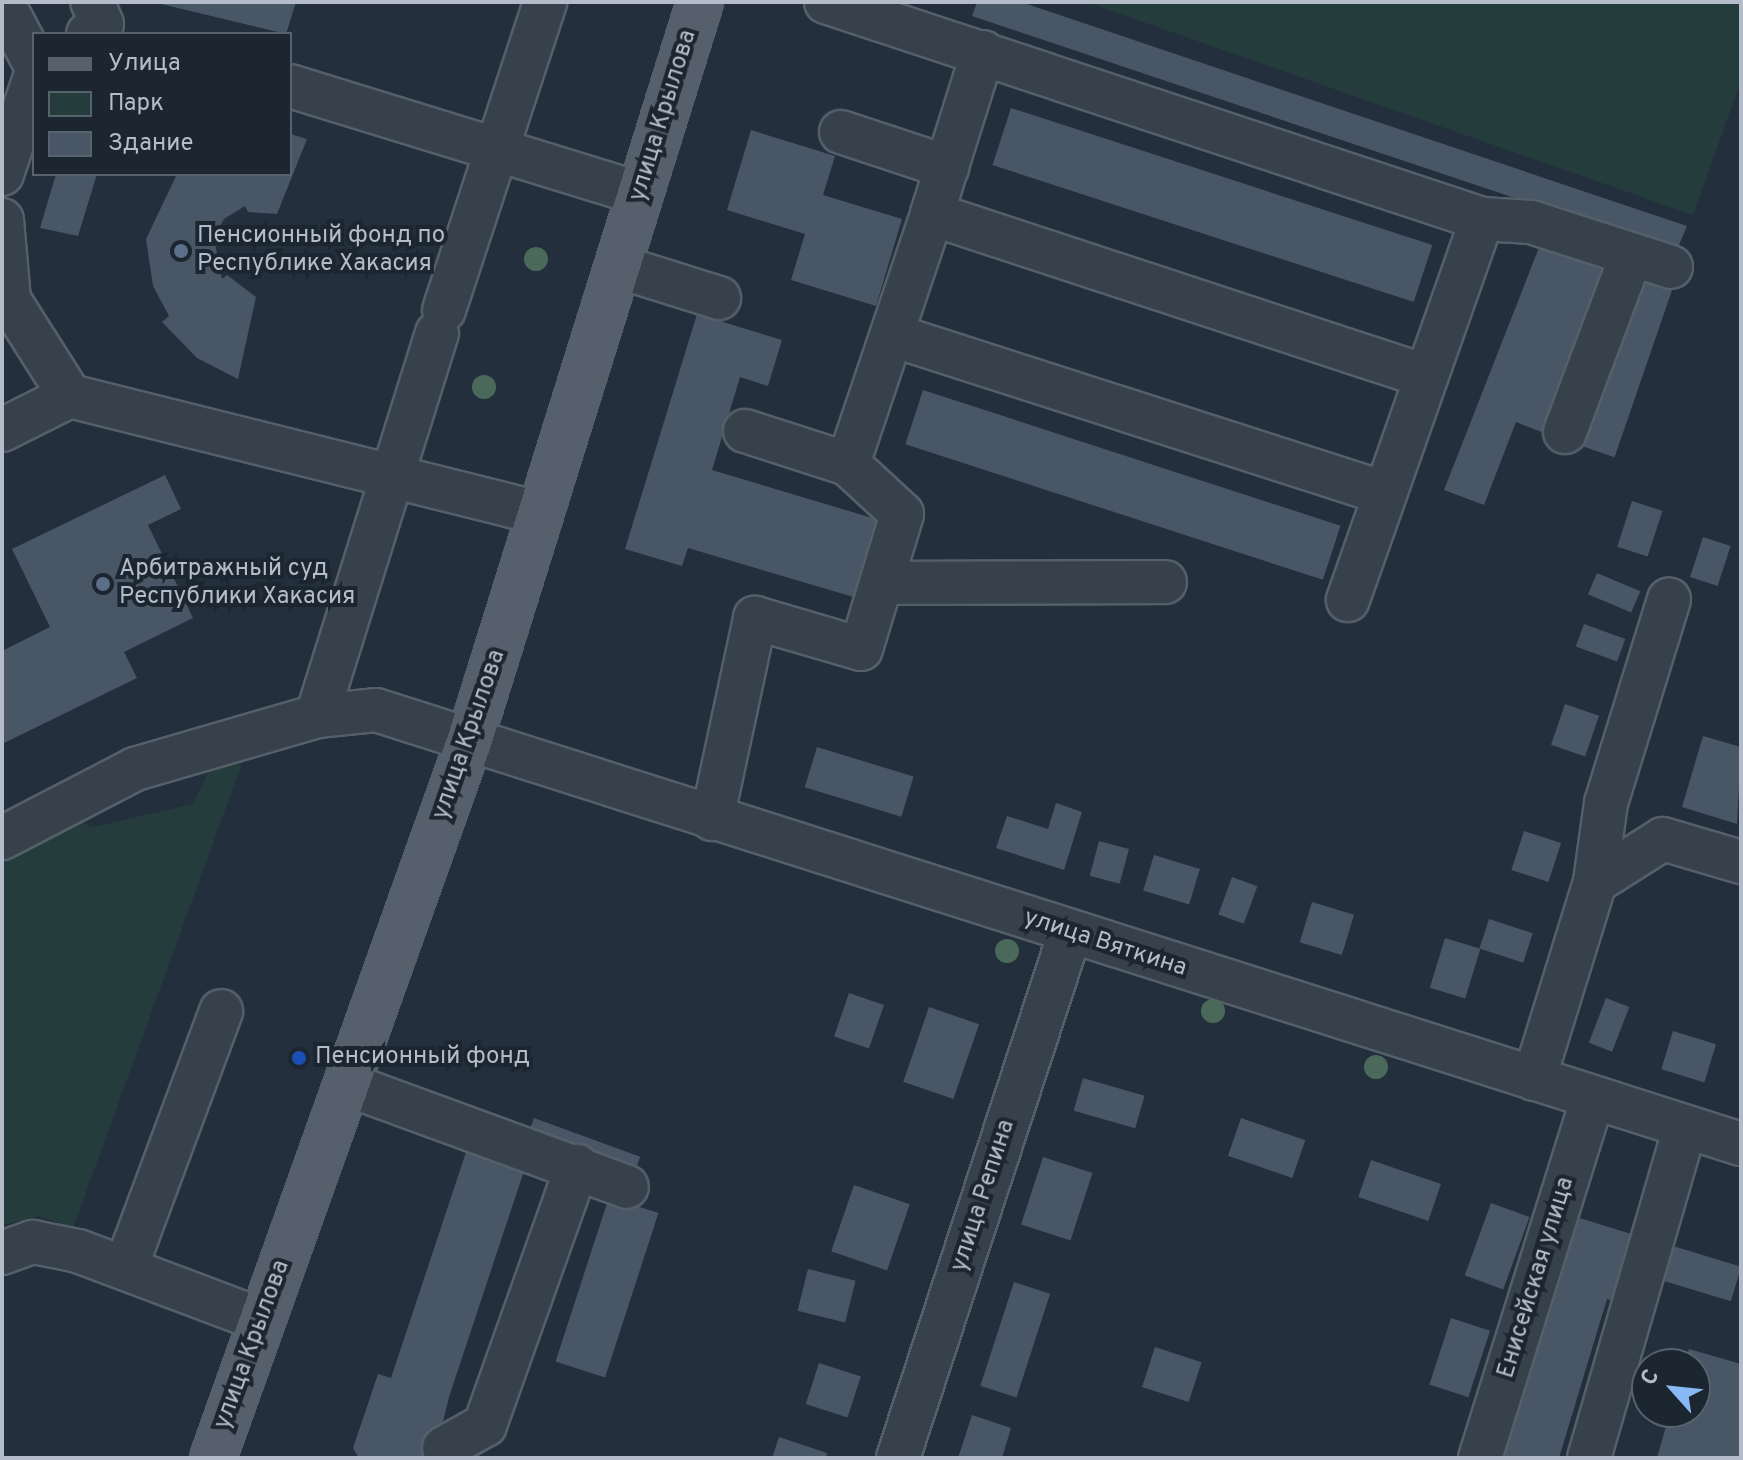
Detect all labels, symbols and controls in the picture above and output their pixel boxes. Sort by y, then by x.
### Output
street label: улица Крылова [624,27,704,205]
legend [32,32,292,176]
text: Улица [108,49,181,79]
text: Парк [108,89,164,119]
text: Здание [108,129,194,159]
place label: Пенсионный фонд по Республике Хакасия [197,223,445,279]
marker: Пенсионный фонд по Республике Хакасия [172,242,190,260]
place label: Арбитражный суд Республики Хакасия [119,556,355,612]
marker: Арбитражный суд Республики Хакасия [94,575,112,593]
street label: улица Крылова [427,646,513,824]
street label: улица Вяткина [1020,904,1190,984]
place label: Пенсионный фонд [315,1044,530,1072]
marker: Пенсионный фонд [290,1049,308,1067]
street label: улица Репина [946,1116,1022,1276]
street label: Енисейская улица [1493,1174,1581,1382]
street label: улица Крылова [209,1257,297,1433]
north arrow [1631,1348,1711,1428]
text: С [1636,1365,1666,1390]

